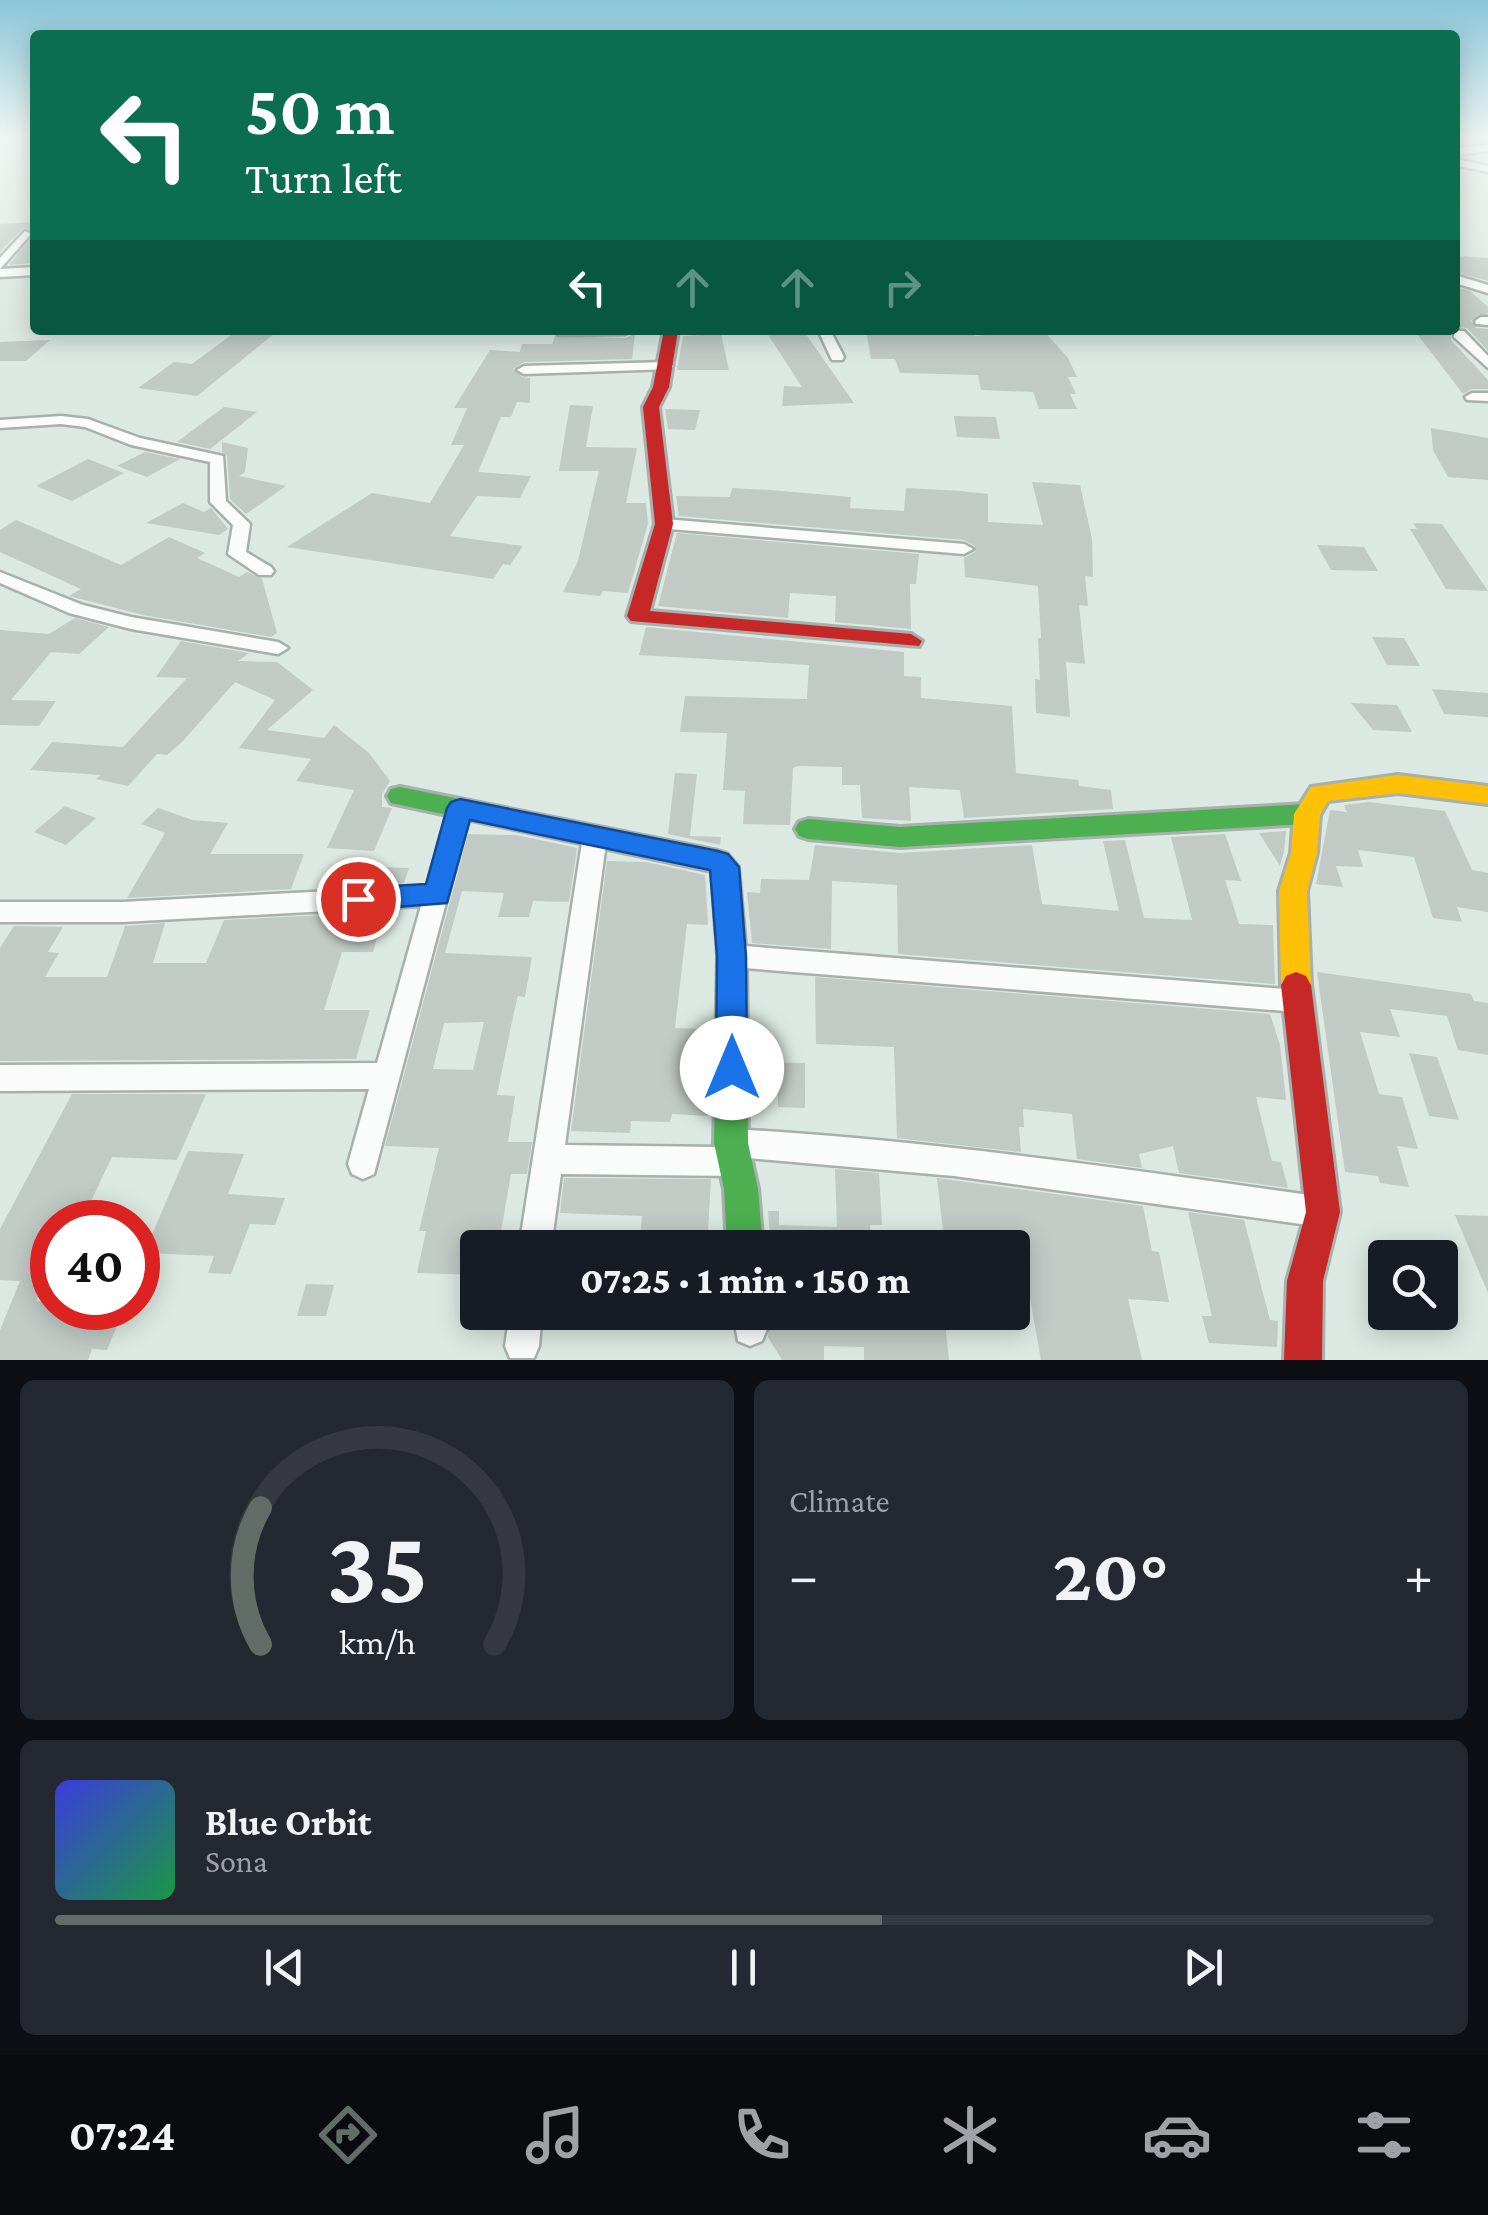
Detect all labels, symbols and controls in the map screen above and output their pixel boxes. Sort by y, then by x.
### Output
icon: left [80,70,210,200]
text: 50 m [245,71,395,149]
text: Turn left [245,153,402,203]
icon: left [560,260,615,315]
icon: ahead [665,260,720,315]
icon: ahead [770,260,825,315]
icon: right [875,260,930,315]
pin [316,857,401,942]
icon: arrive [331,872,386,927]
position arrow [680,1016,784,1120]
speed limit sign: 40 [30,1200,160,1330]
map controls [1368,1240,1458,1330]
button: search [1368,1240,1458,1330]
text: 07:25 · 1 min · 150 m [580,1259,910,1301]
text: Climate [789,1483,890,1519]
text: 35 [326,1509,428,1624]
text: 20° [1053,1533,1169,1616]
text: − [789,1545,818,1606]
text: + [1404,1545,1433,1606]
text: km/h [338,1622,416,1662]
text: Blue Orbit [205,1801,372,1843]
text: Sona [205,1843,268,1879]
icon: previous [257,1940,312,1995]
icon: pause [716,1940,771,1995]
icon: next [1176,1940,1231,1995]
icon: directions [313,2100,383,2170]
icon: music [520,2100,590,2170]
icon: phone [727,2100,797,2170]
icon: climate [935,2100,1005,2170]
icon: car [1142,2100,1212,2170]
icon: filters [1349,2100,1419,2170]
text: 07:24 [69,2110,176,2160]

